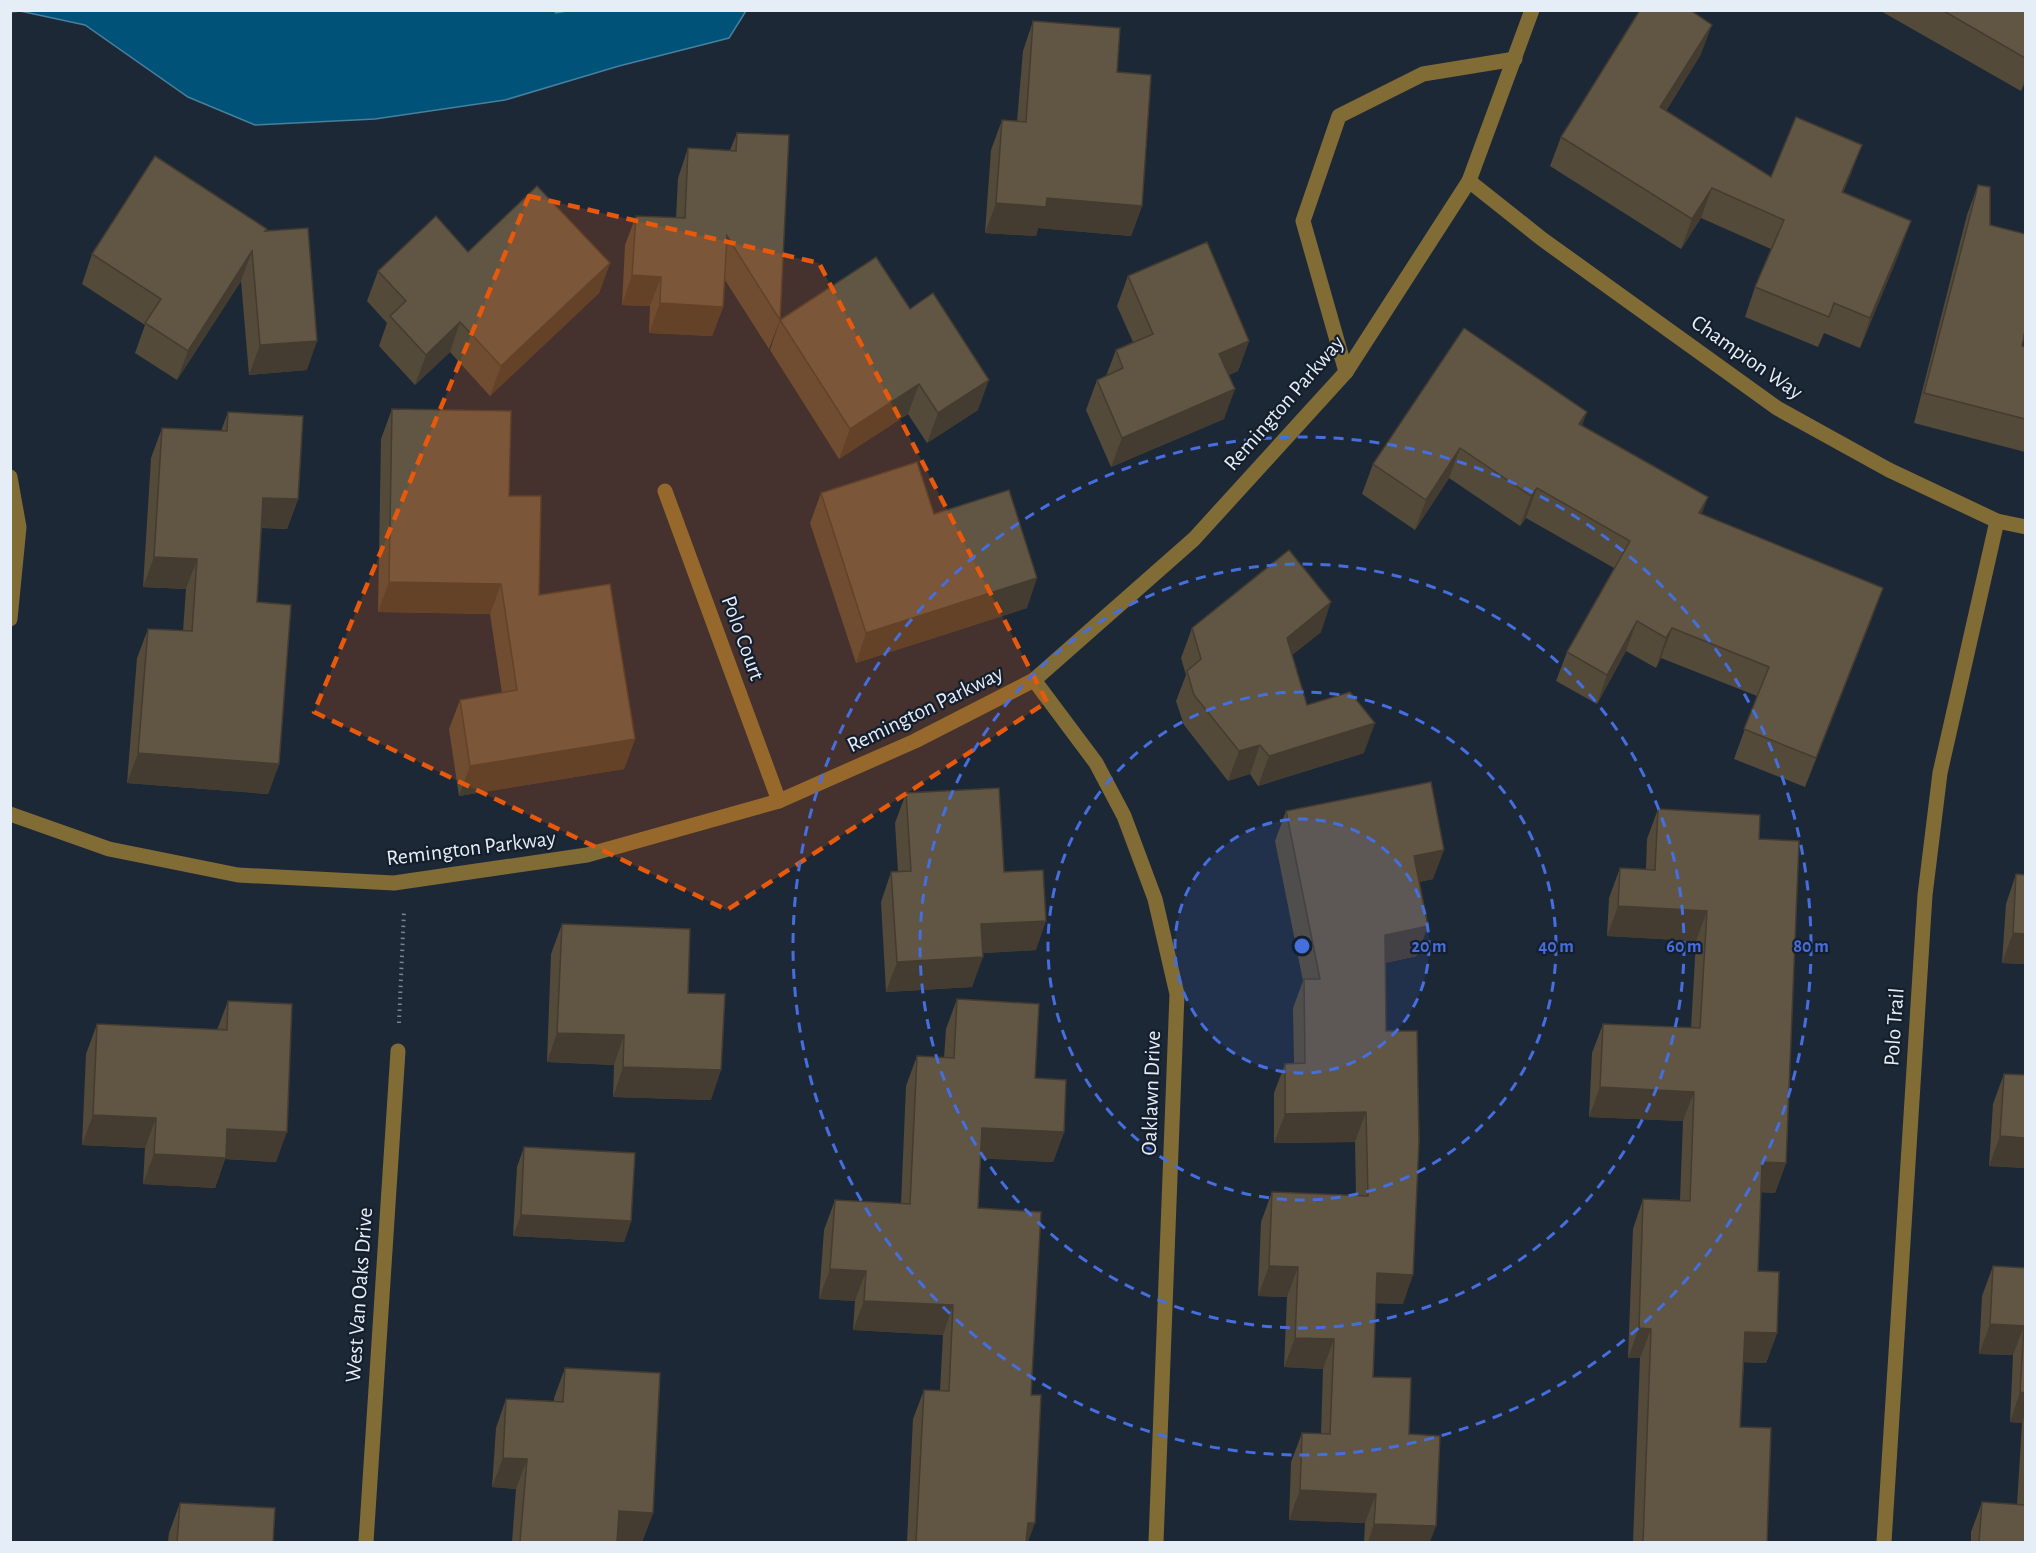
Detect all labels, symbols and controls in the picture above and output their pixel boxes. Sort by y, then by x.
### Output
street label: Champion Way [1687,311,1807,404]
street label: Remington Parkway [1220,331,1349,475]
street label: Polo Court [718,593,768,683]
street label: Remington Parkway [844,661,1007,756]
street label: Remington Parkway [385,827,558,869]
centre of rings [1292,936,1312,956]
text: 20 m [1411,938,1447,956]
text: 40 m [1538,938,1574,956]
text: 60 m [1666,938,1702,956]
text: 80 m [1793,938,1829,956]
street label: Polo Trail [1880,987,1908,1067]
street label: Oaklawn Drive [1138,1030,1164,1156]
street label: West Van Oaks Drive [342,1207,376,1383]

